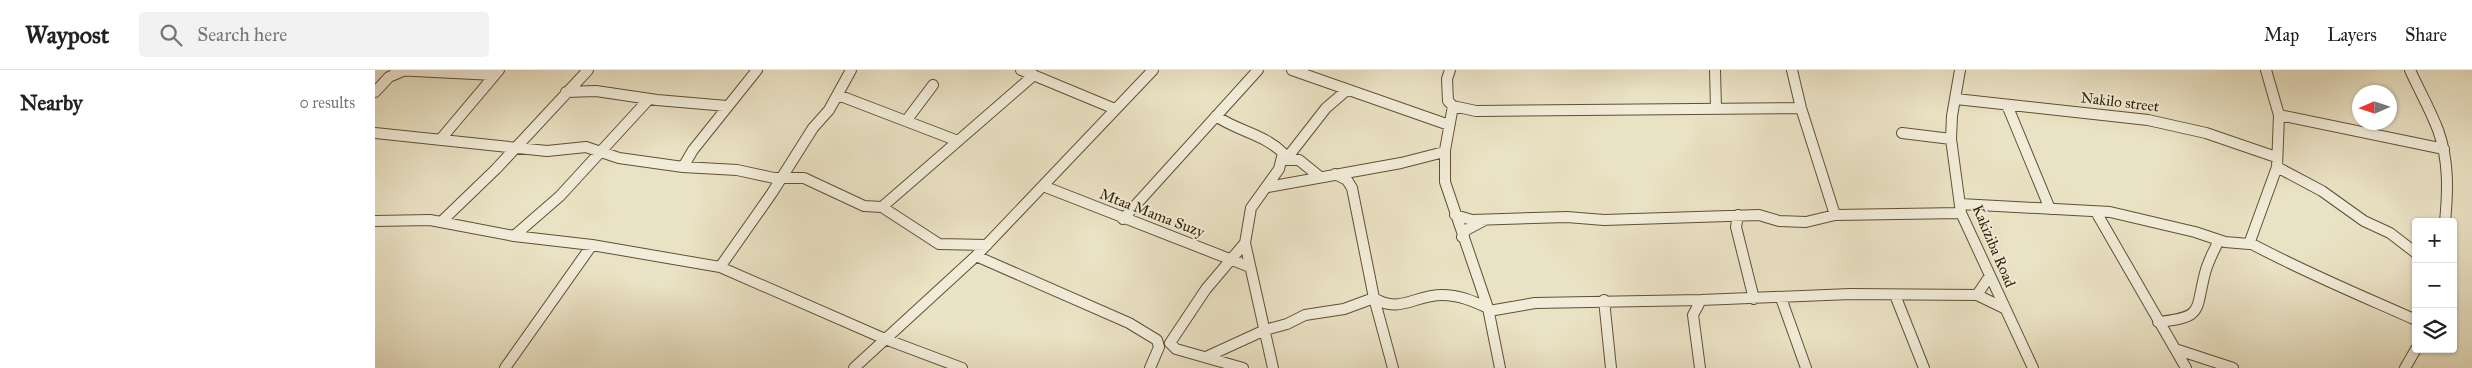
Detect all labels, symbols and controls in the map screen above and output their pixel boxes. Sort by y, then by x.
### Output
search box [139,12,489,57]
text: Waypost [25,20,109,50]
icon: search [157,21,185,49]
text: Search here [197,23,287,46]
text: Map [2264,24,2299,46]
text: Layers [2327,24,2377,46]
text: Share [2405,24,2447,46]
north arrow [2352,85,2397,130]
street label: Nakilo street [2080,88,2161,116]
text: Nearby [20,90,83,116]
text: 0 results [300,93,355,112]
street label: Mtaa Mama Suzy [1097,185,1208,242]
street label: Kakiziba Road [1969,202,2020,290]
map controls [2412,218,2457,353]
button: + [2412,218,2457,263]
button: − [2412,263,2457,308]
button: layers [2412,308,2457,353]

